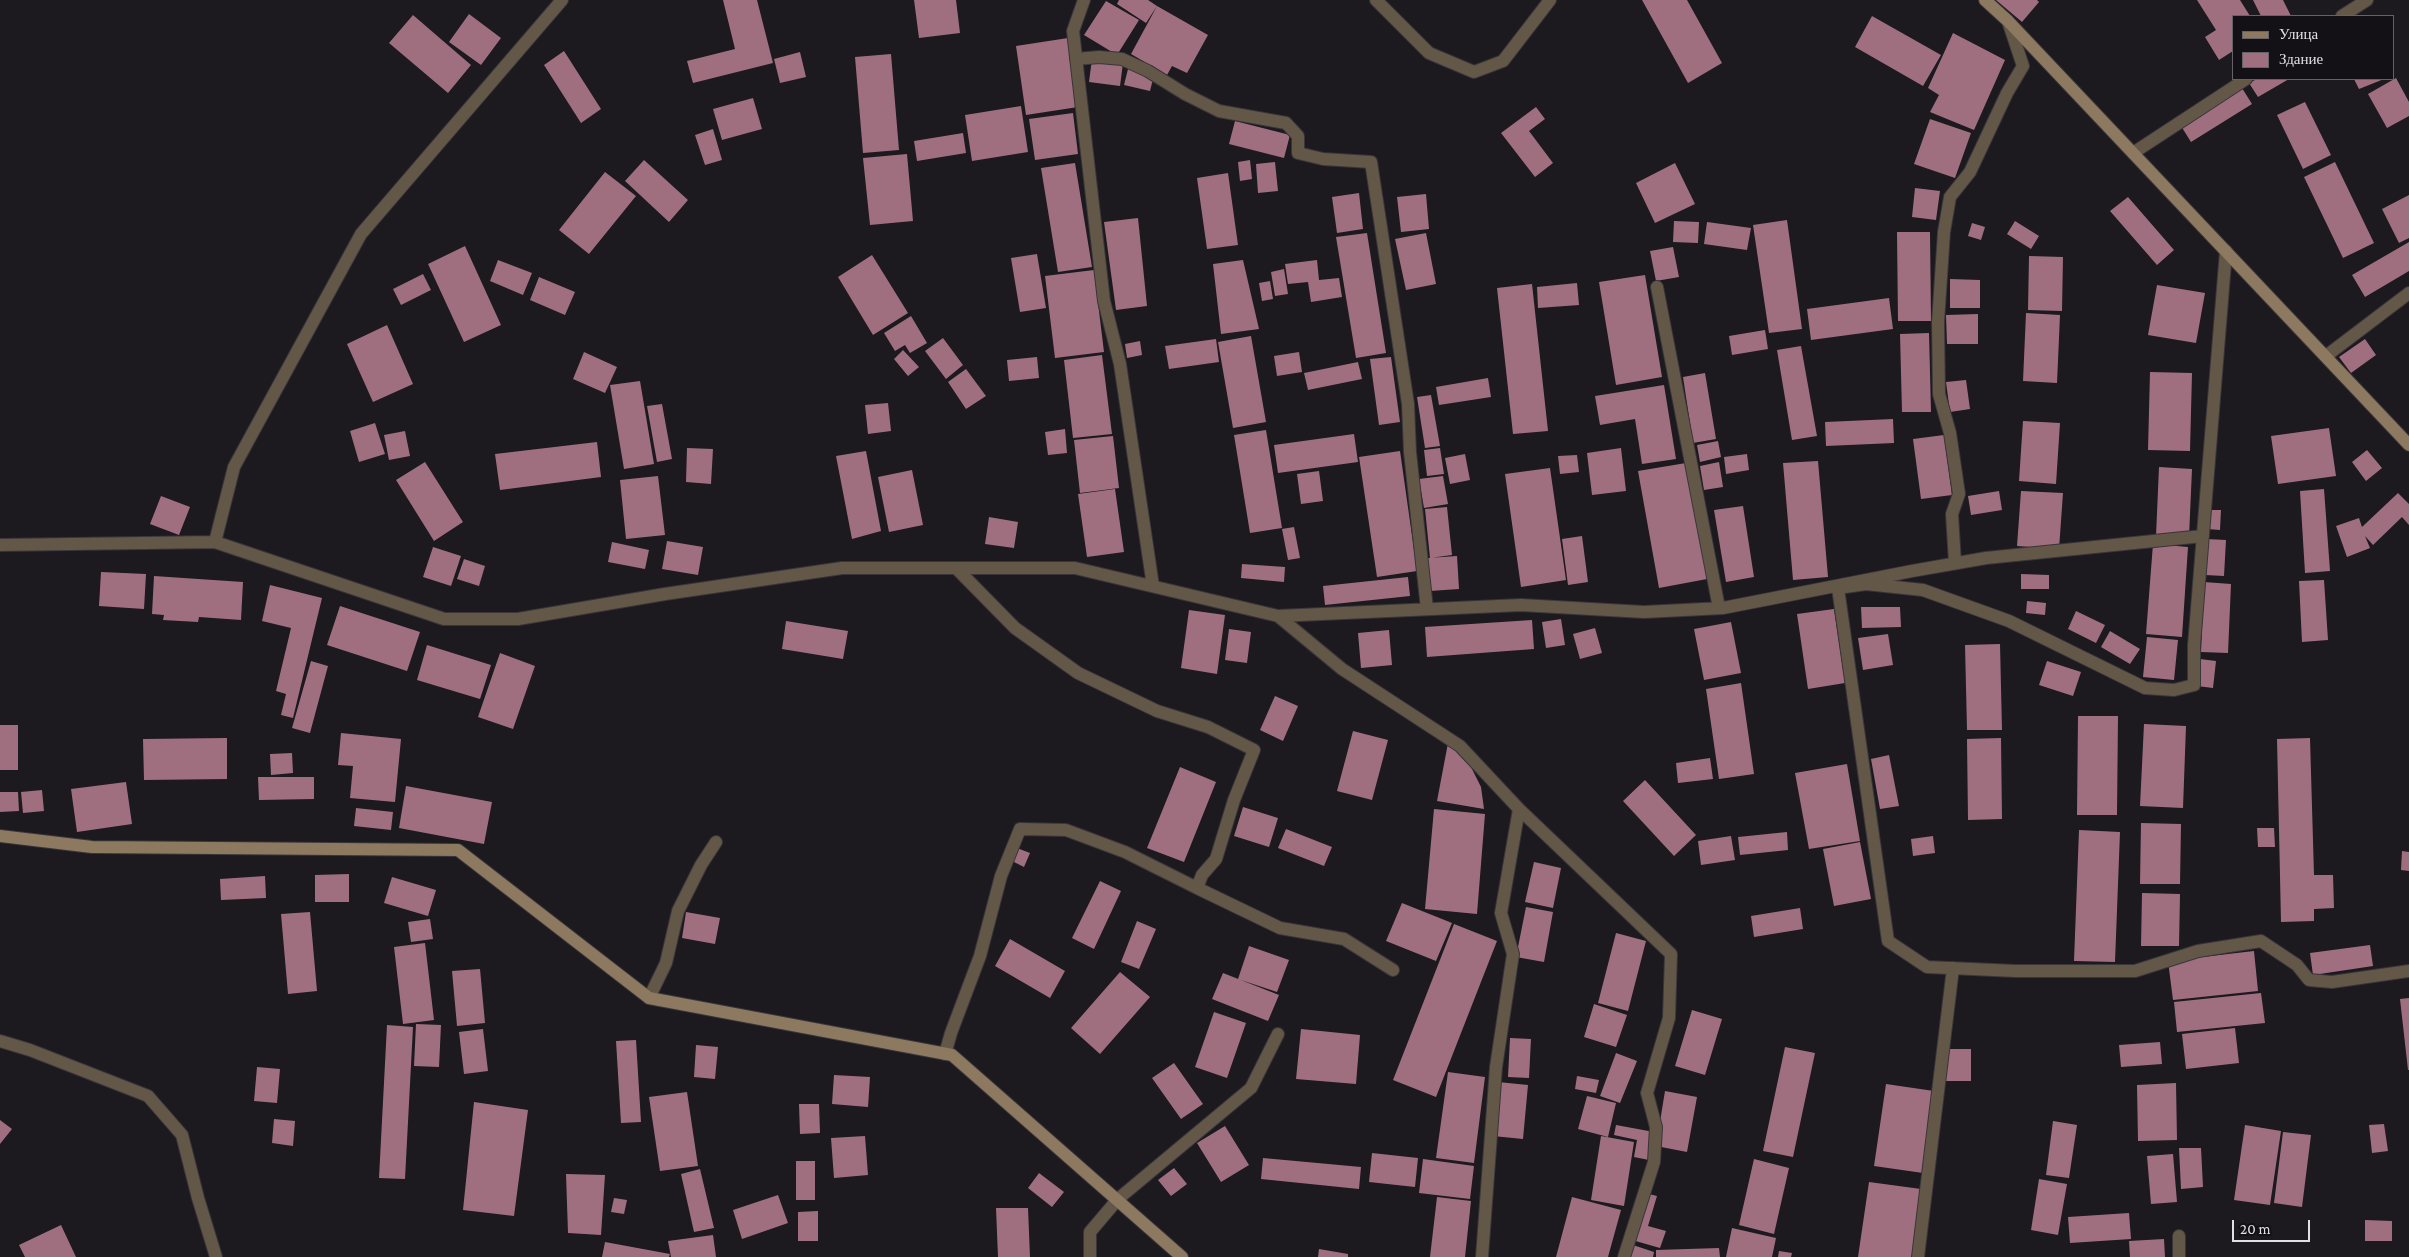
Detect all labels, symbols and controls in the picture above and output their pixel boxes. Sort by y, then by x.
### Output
legend [2232,15,2394,80]
text: Улица [2279,26,2318,42]
text: Здание [2279,51,2323,67]
scale bar [2234,1210,2312,1242]
text: 20 m [2240,1221,2271,1237]

